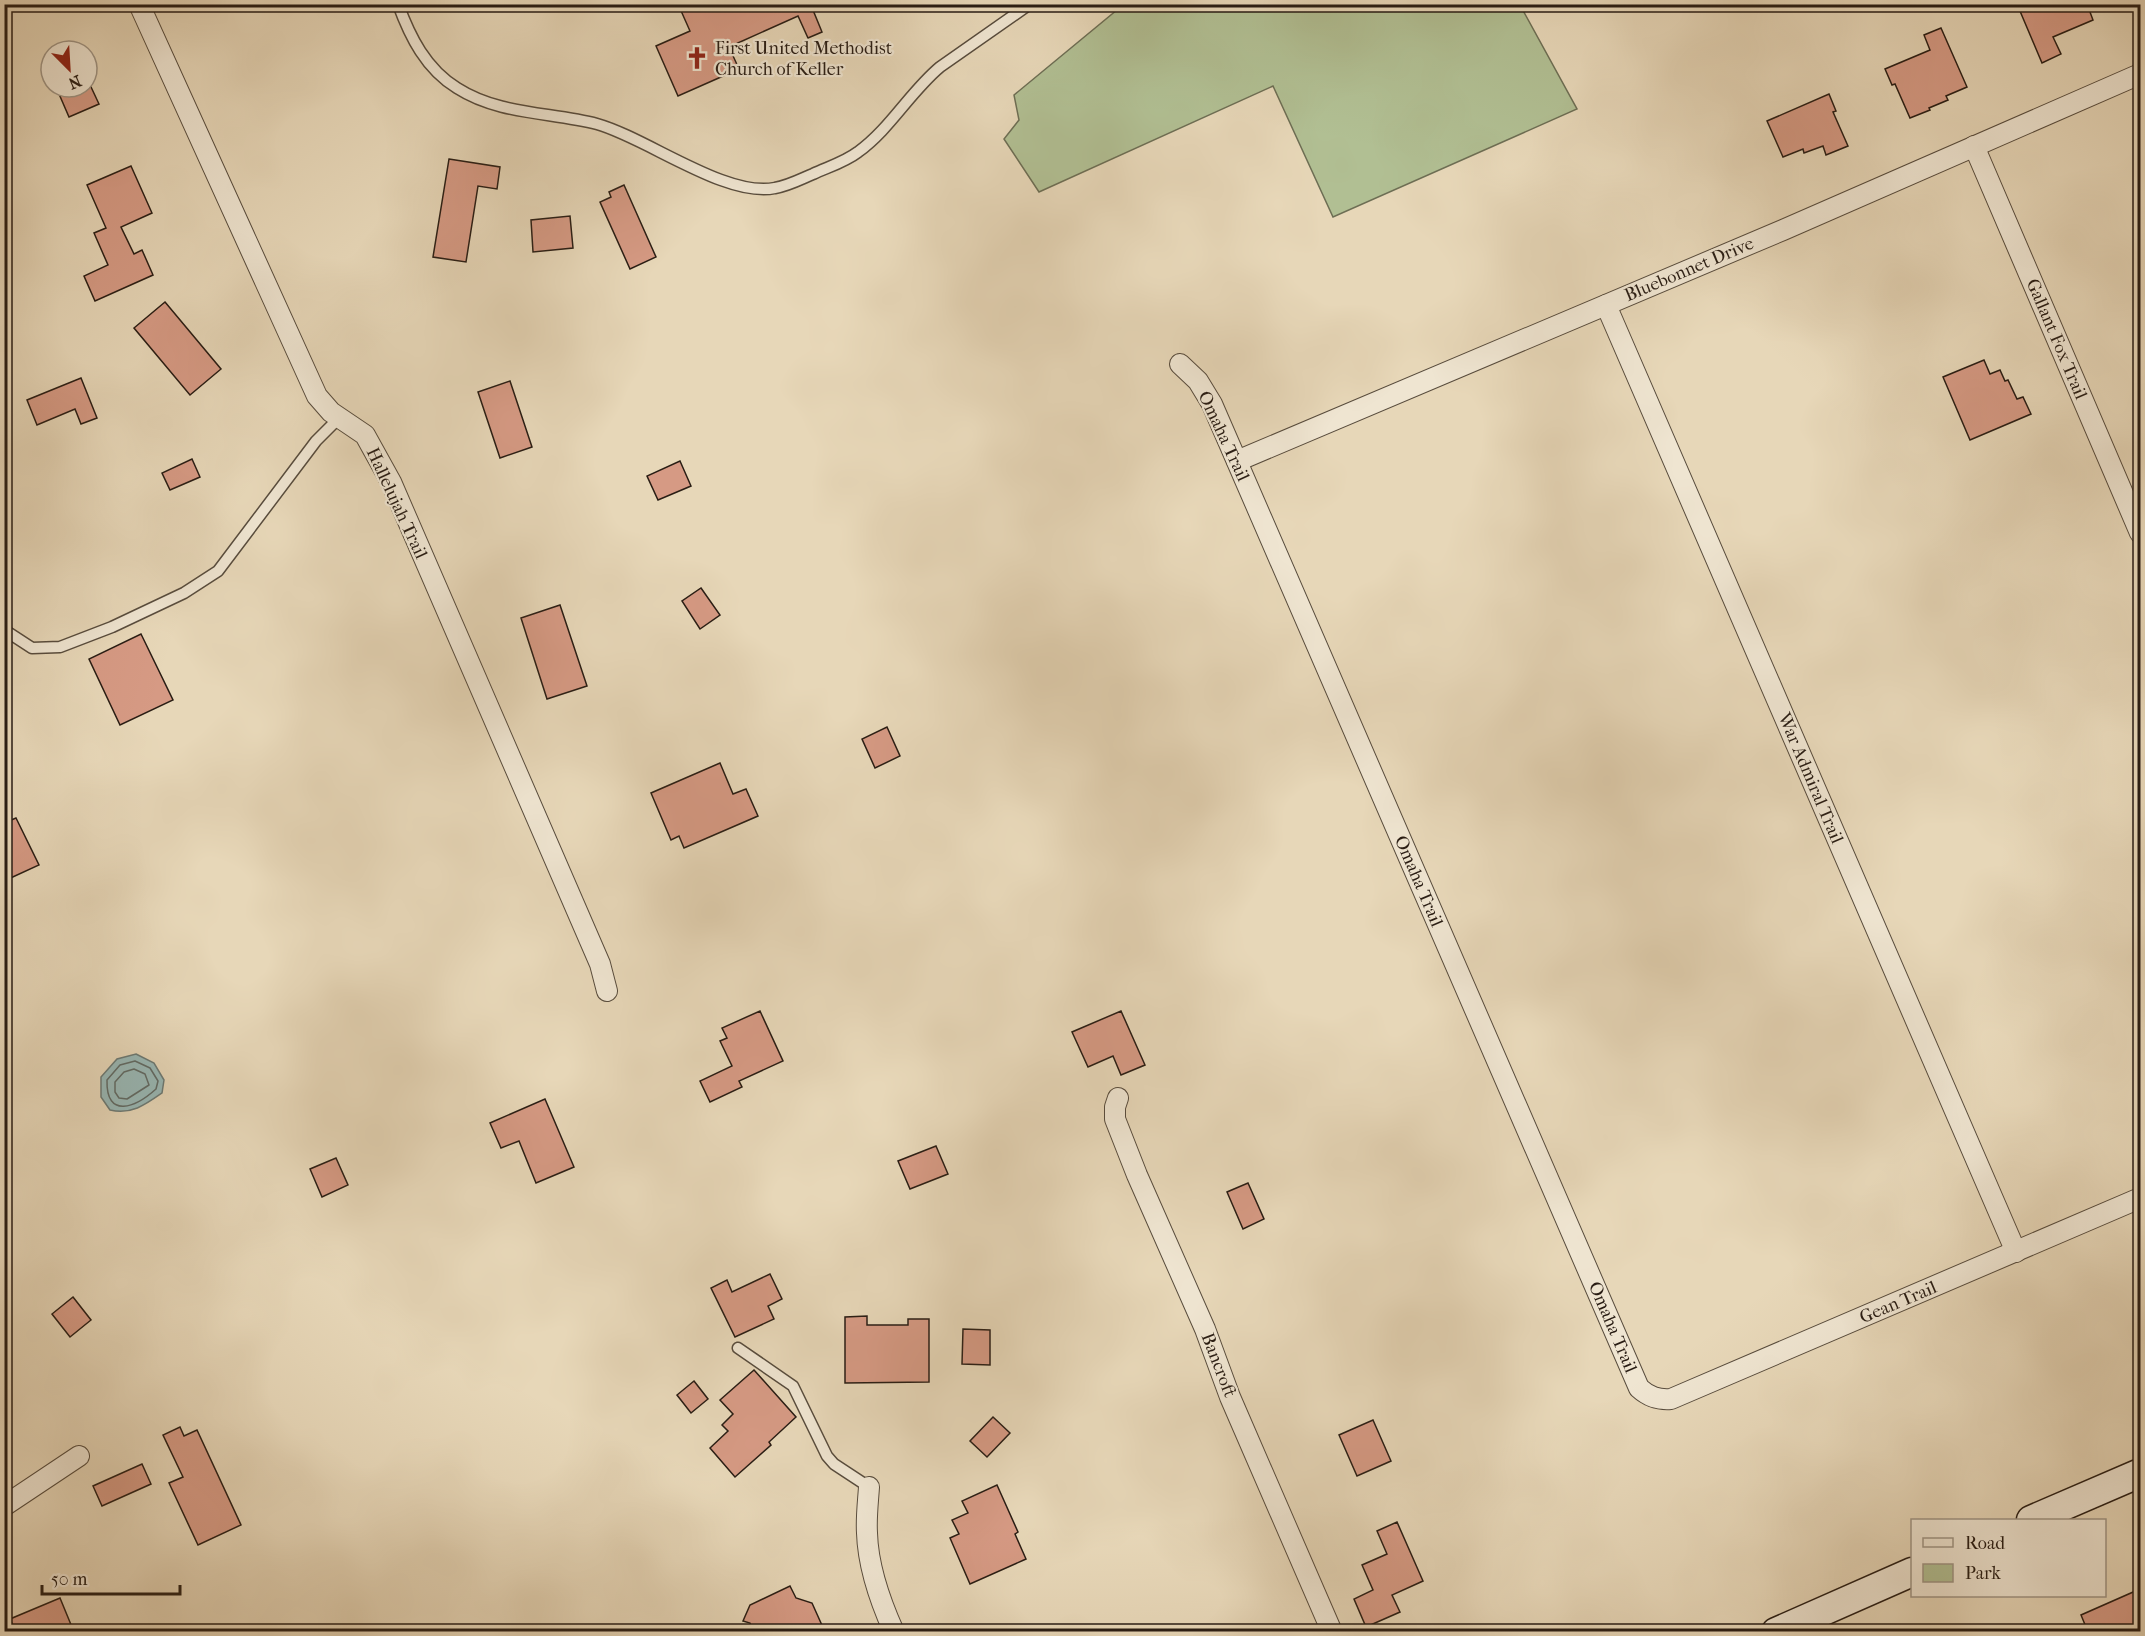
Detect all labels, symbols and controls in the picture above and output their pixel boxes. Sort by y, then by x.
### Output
place label: First United Methodist Church of Keller [715,38,893,80]
north arrow [39,39,99,99]
church icon: First United Methodist Church of Keller [684,45,710,71]
text: N [65,71,84,94]
street label: Bluebonnet Drive [1622,233,1757,306]
street label: Gallant Fox Trail [2022,276,2091,403]
street label: Omaha Trail [1194,388,1254,485]
street label: Hallelujah Trail [362,444,431,562]
street label: War Admiral Trail [1773,709,1848,847]
street label: Omaha Trail [1390,832,1447,930]
street label: Gean Trail [1857,1277,1940,1328]
street label: Omaha Trail [1584,1278,1641,1376]
street label: Bancroft [1197,1330,1241,1401]
legend [1911,1519,2106,1597]
text: Road [1965,1533,2005,1554]
scale bar [42,1558,180,1596]
text: Park [1965,1563,2002,1584]
text: 50 m [51,1569,88,1590]

